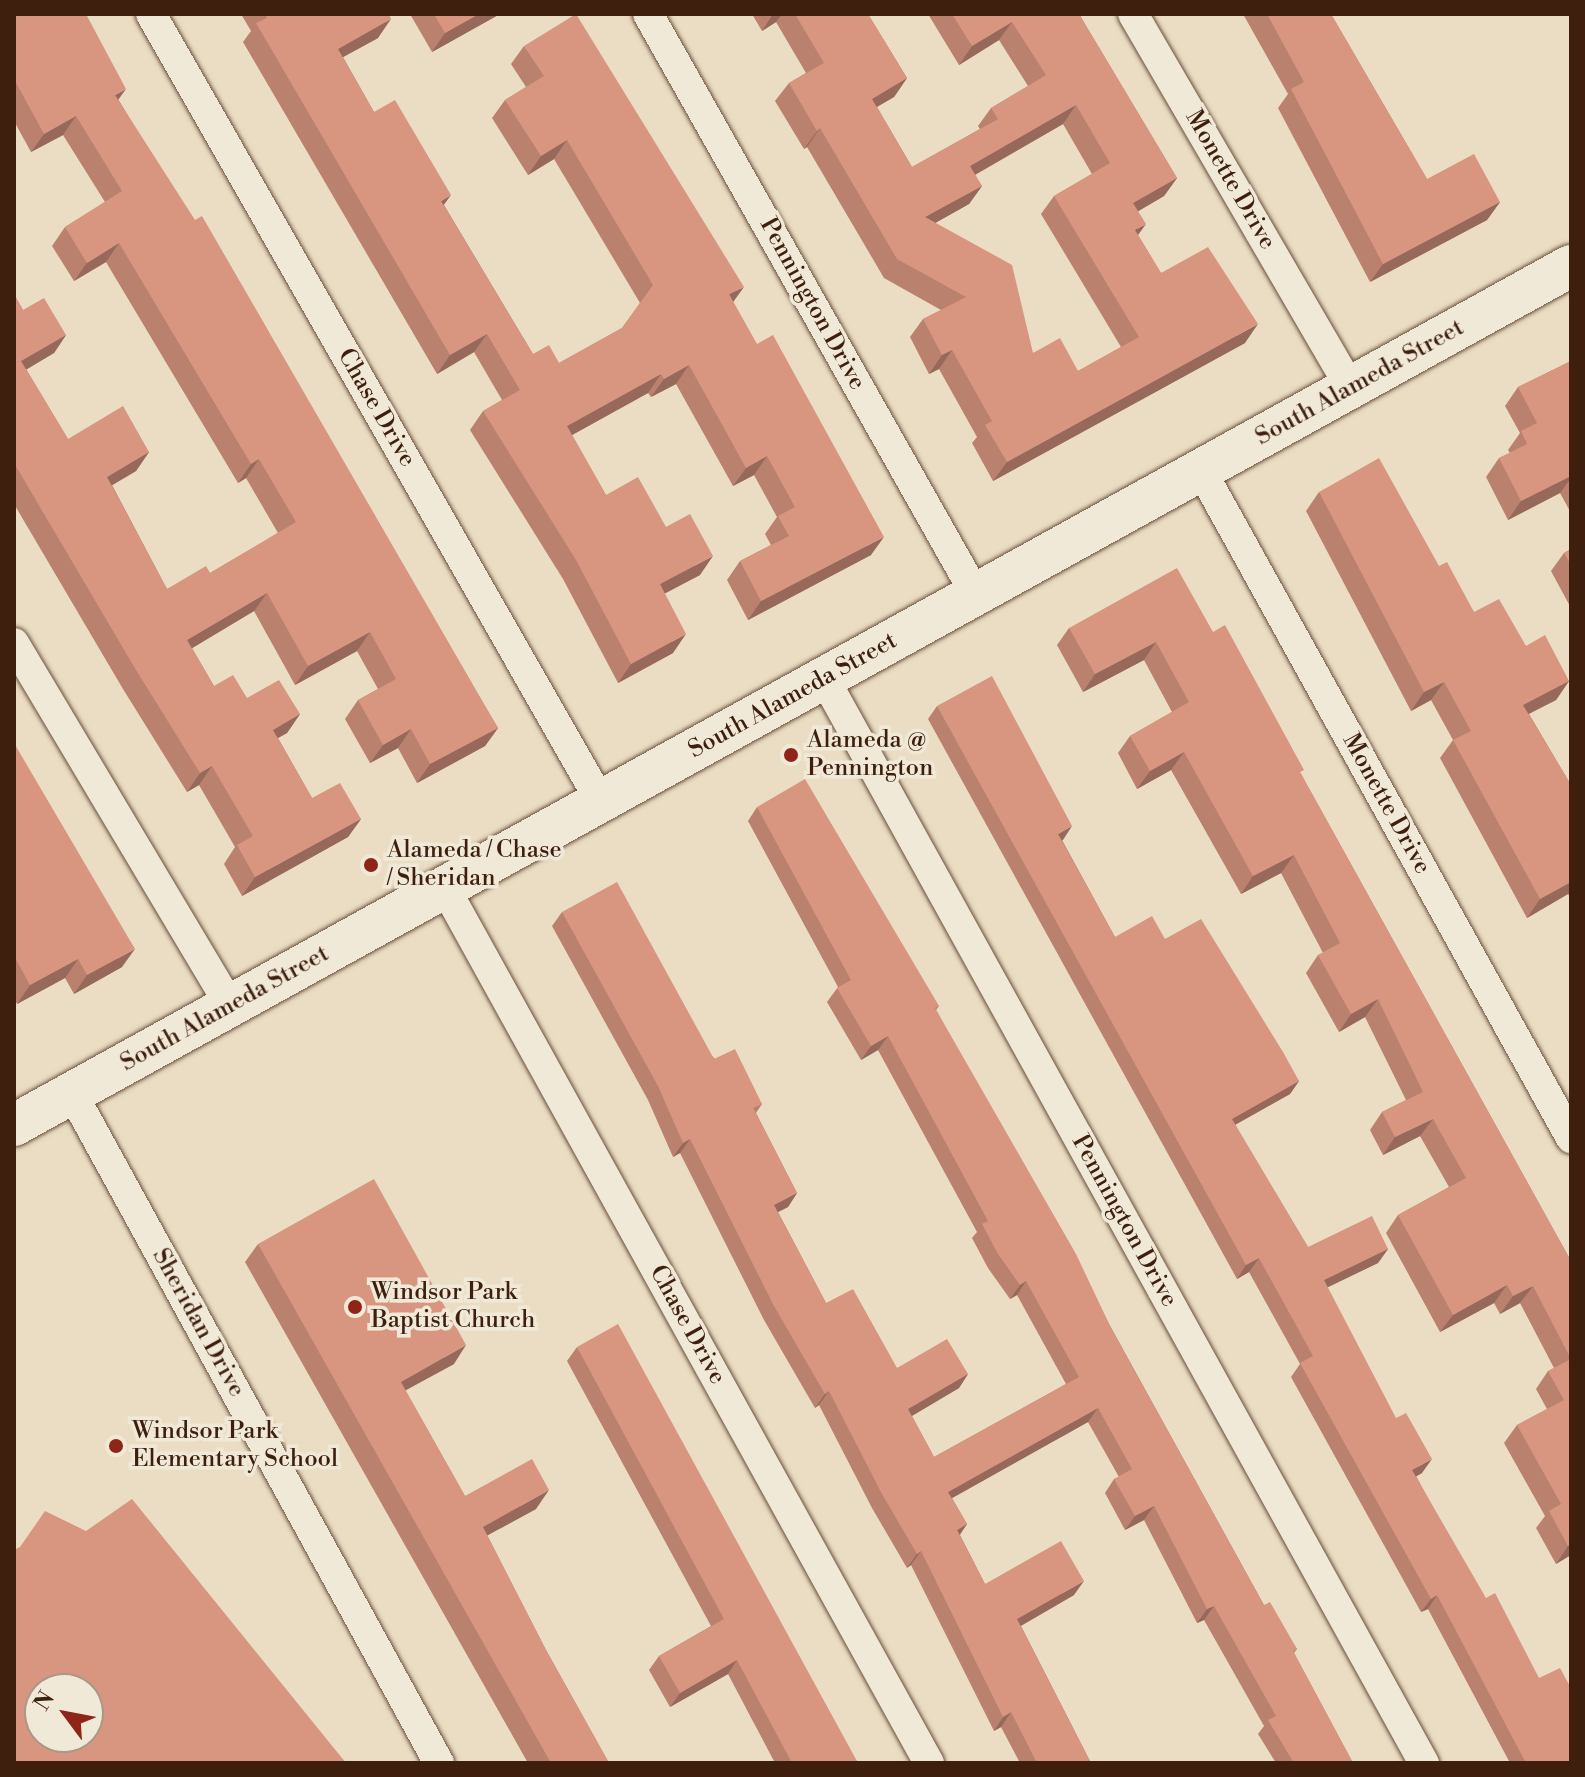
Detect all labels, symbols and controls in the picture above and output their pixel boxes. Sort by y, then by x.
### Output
street label: Monette Drive [1179,105,1281,255]
street label: Pennington Drive [753,213,871,395]
street label: South Alameda Street [1251,314,1469,452]
street label: Chase Drive [331,344,421,472]
street label: South Alameda Street [684,627,902,765]
place label: Alameda @ Pennington [807,727,933,783]
street label: Monette Drive [1336,729,1436,879]
marker: Alameda @ Pennington [782,746,800,764]
place label: Alameda / Chase / Sheridan [387,837,562,893]
marker: Alameda / Chase / Sheridan [362,856,380,874]
street label: South Alameda Street [116,940,334,1078]
street label: Pennington Drive [1065,1130,1183,1312]
street label: Sheridan Drive [145,1244,251,1402]
street label: Chase Drive [643,1260,731,1390]
place label: Windsor Park Baptist Church [371,1279,535,1335]
marker: Windsor Park Baptist Church [346,1298,364,1316]
place label: Windsor Park Elementary School [132,1418,338,1474]
marker: Windsor Park Elementary School [107,1437,125,1455]
north arrow [24,1673,104,1753]
text: N [29,1687,61,1716]

